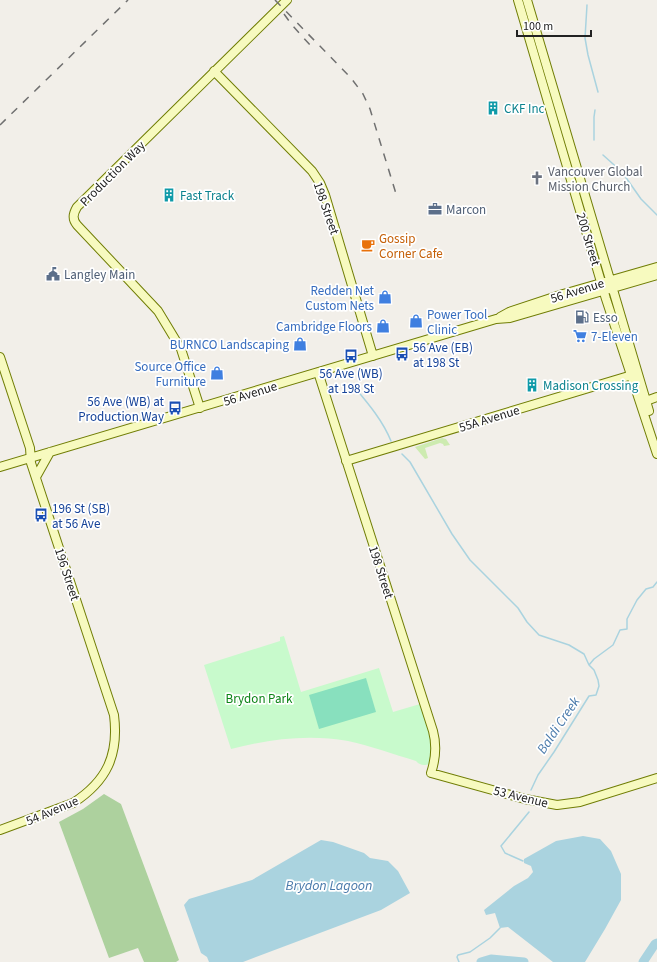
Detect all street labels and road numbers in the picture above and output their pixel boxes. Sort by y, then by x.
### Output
street label: Production Way [76,137,149,210]
street label: 198 Street [309,180,344,238]
street label: 200 Street [571,211,605,269]
street label: 56 Avenue [548,274,607,308]
street label: 56 Avenue [221,377,280,411]
street label: 55A Avenue [457,401,522,437]
street label: 198 Street [364,544,398,602]
street label: 196 Street [50,546,84,604]
street label: 53 Avenue [492,782,550,812]
street label: 54 Avenue [23,792,81,830]

